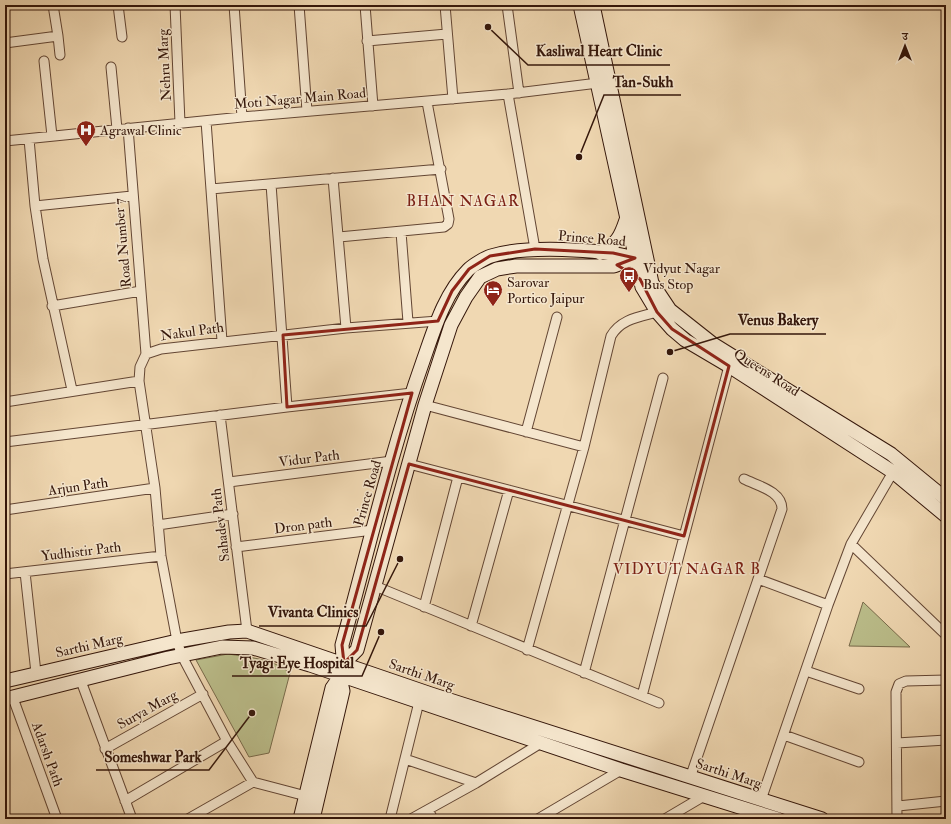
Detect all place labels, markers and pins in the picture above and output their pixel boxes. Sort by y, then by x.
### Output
callout: Kasliwal Heart Clinic [528,38,670,65]
callout: Tan-Sukh [604,68,681,95]
hospital icon: Agrawal Clinic [75,119,97,147]
place label: Agrawal Clinic [99,122,182,139]
place label: Vidyut Nagar Bus Stop [643,260,721,294]
bus stop icon: Vidyut Nagar Bus Stop [618,265,640,293]
place label: Sarovar Portico Jaipur [507,274,585,308]
hotel icon: Sarovar Portico Jaipur [482,279,504,307]
callout: Venus Bakery [730,307,826,334]
callout: Vivanta Clinics [259,599,366,626]
callout: Tyagi Eye Hospital [232,649,362,676]
callout: Someshwar Park [96,743,209,770]

